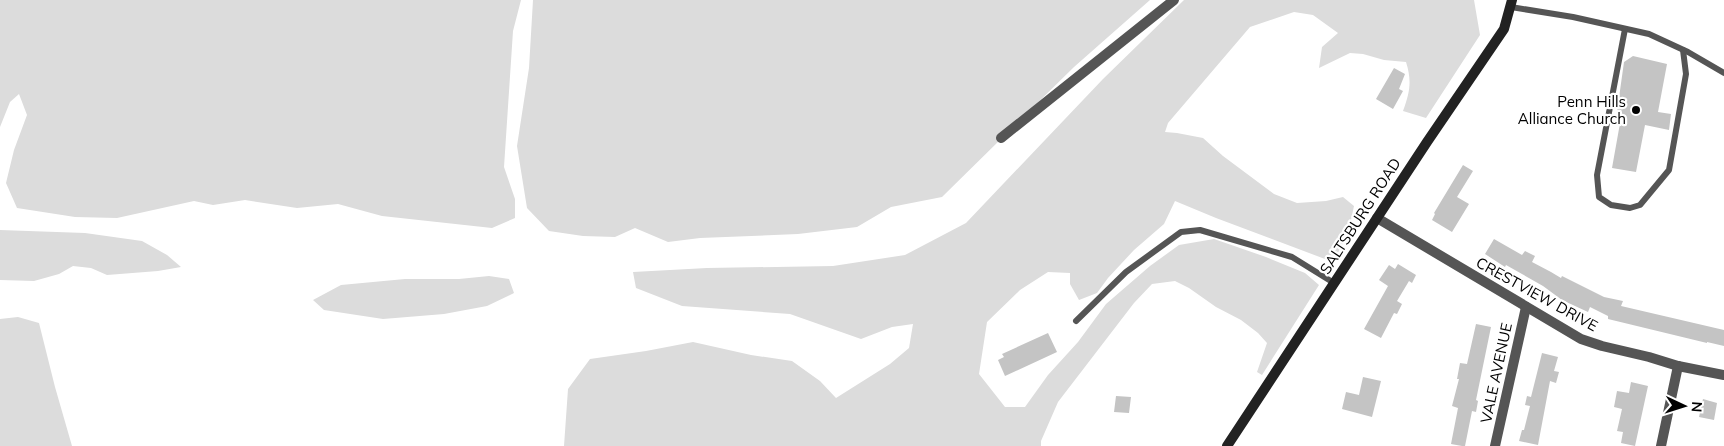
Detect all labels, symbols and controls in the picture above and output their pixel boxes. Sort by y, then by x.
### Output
place label: Penn Hills Alliance Church [1518,92,1626,128]
marker: Penn Hills Alliance Church [1630,104,1642,116]
street label: SALTSBURG ROAD [1315,154,1405,278]
street label: CRESTVIEW DRIVE [1473,253,1601,335]
street label: VALE AVENUE [1476,321,1516,425]
north arrow [1659,381,1709,431]
text: N [1688,401,1706,413]

